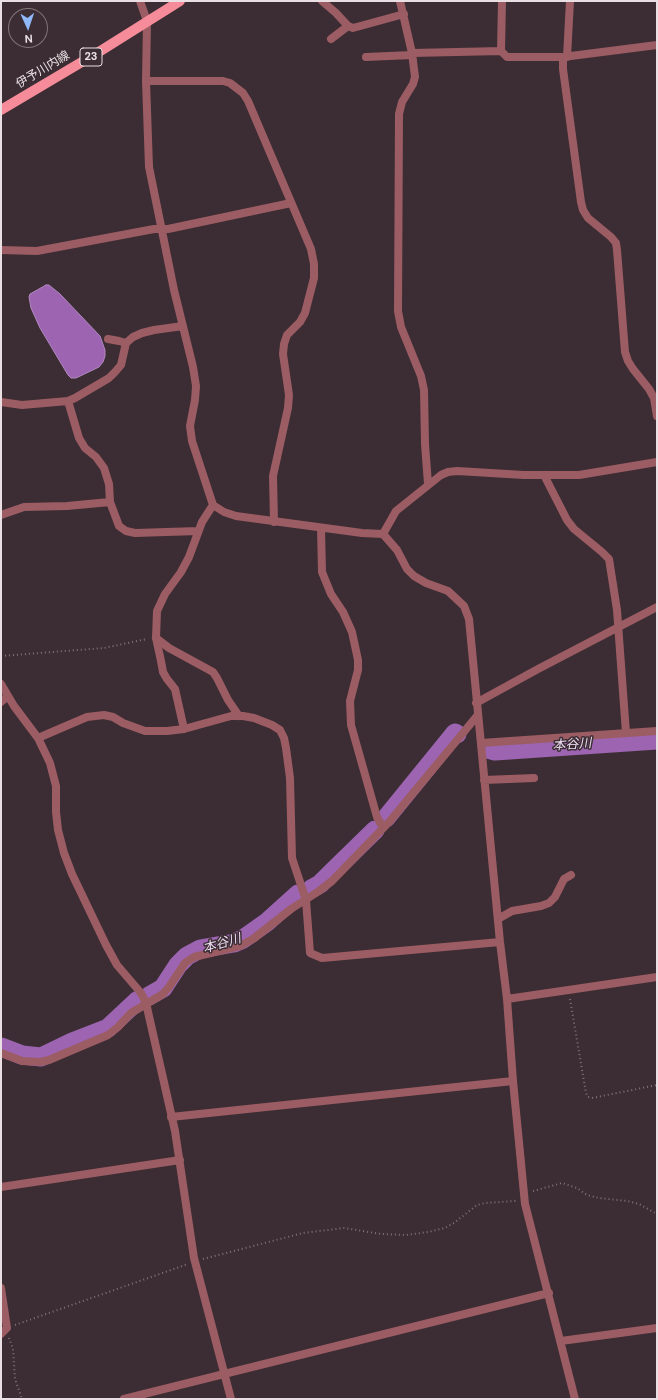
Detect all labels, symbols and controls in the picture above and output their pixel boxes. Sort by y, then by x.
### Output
north arrow [8,8,48,48]
text: N [24,32,33,46]
street label: 伊予川内線 [14,48,72,92]
road number: 23 [80,48,102,66]
water label: 本谷川 [552,736,592,754]
water label: 本谷川 [201,931,243,957]

